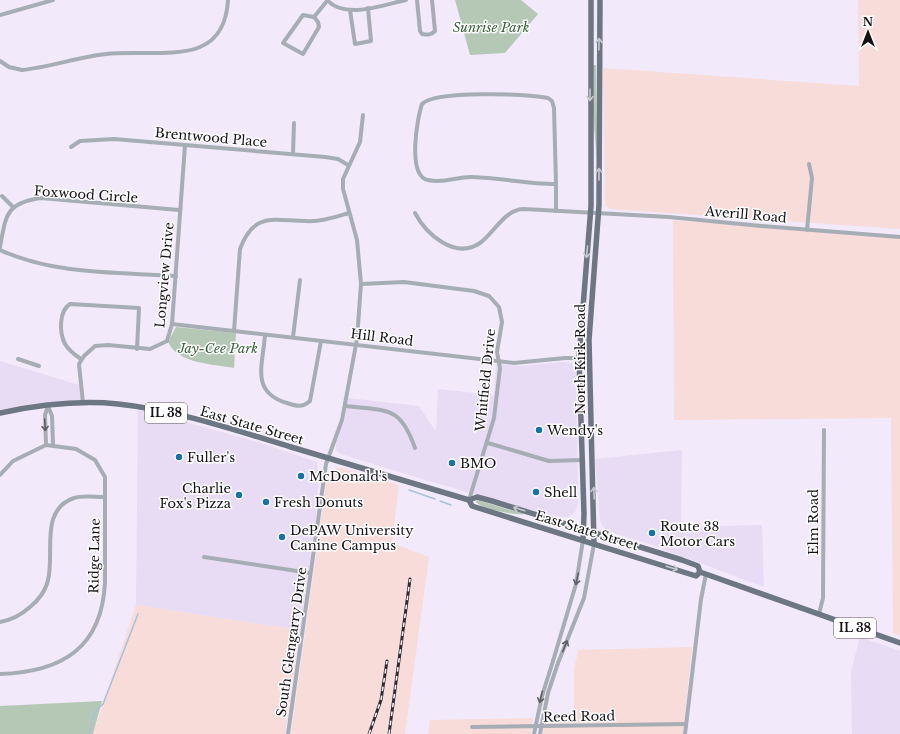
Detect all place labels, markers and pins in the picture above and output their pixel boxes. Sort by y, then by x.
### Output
place label: Wendy's [546,422,603,439]
marker: Wendy's [534,425,544,435]
place label: Fuller's [187,449,235,466]
marker: Fuller's [174,452,184,462]
place label: BMO [460,455,496,472]
marker: BMO [447,458,457,468]
place label: McDonald's [309,468,388,485]
marker: McDonald's [296,471,306,481]
place label: Charlie Fox's Pizza [159,480,232,512]
place label: Shell [544,484,577,501]
marker: Shell [531,487,541,497]
marker: Charlie Fox's Pizza [234,490,244,500]
place label: Fresh Donuts [274,494,363,511]
marker: Fresh Donuts [261,497,271,507]
place label: Route 38 Motor Cars [660,518,735,550]
place label: DePAW University Canine Campus [290,522,414,554]
marker: Route 38 Motor Cars [647,528,657,538]
marker: DePAW University Canine Campus [277,532,287,542]

